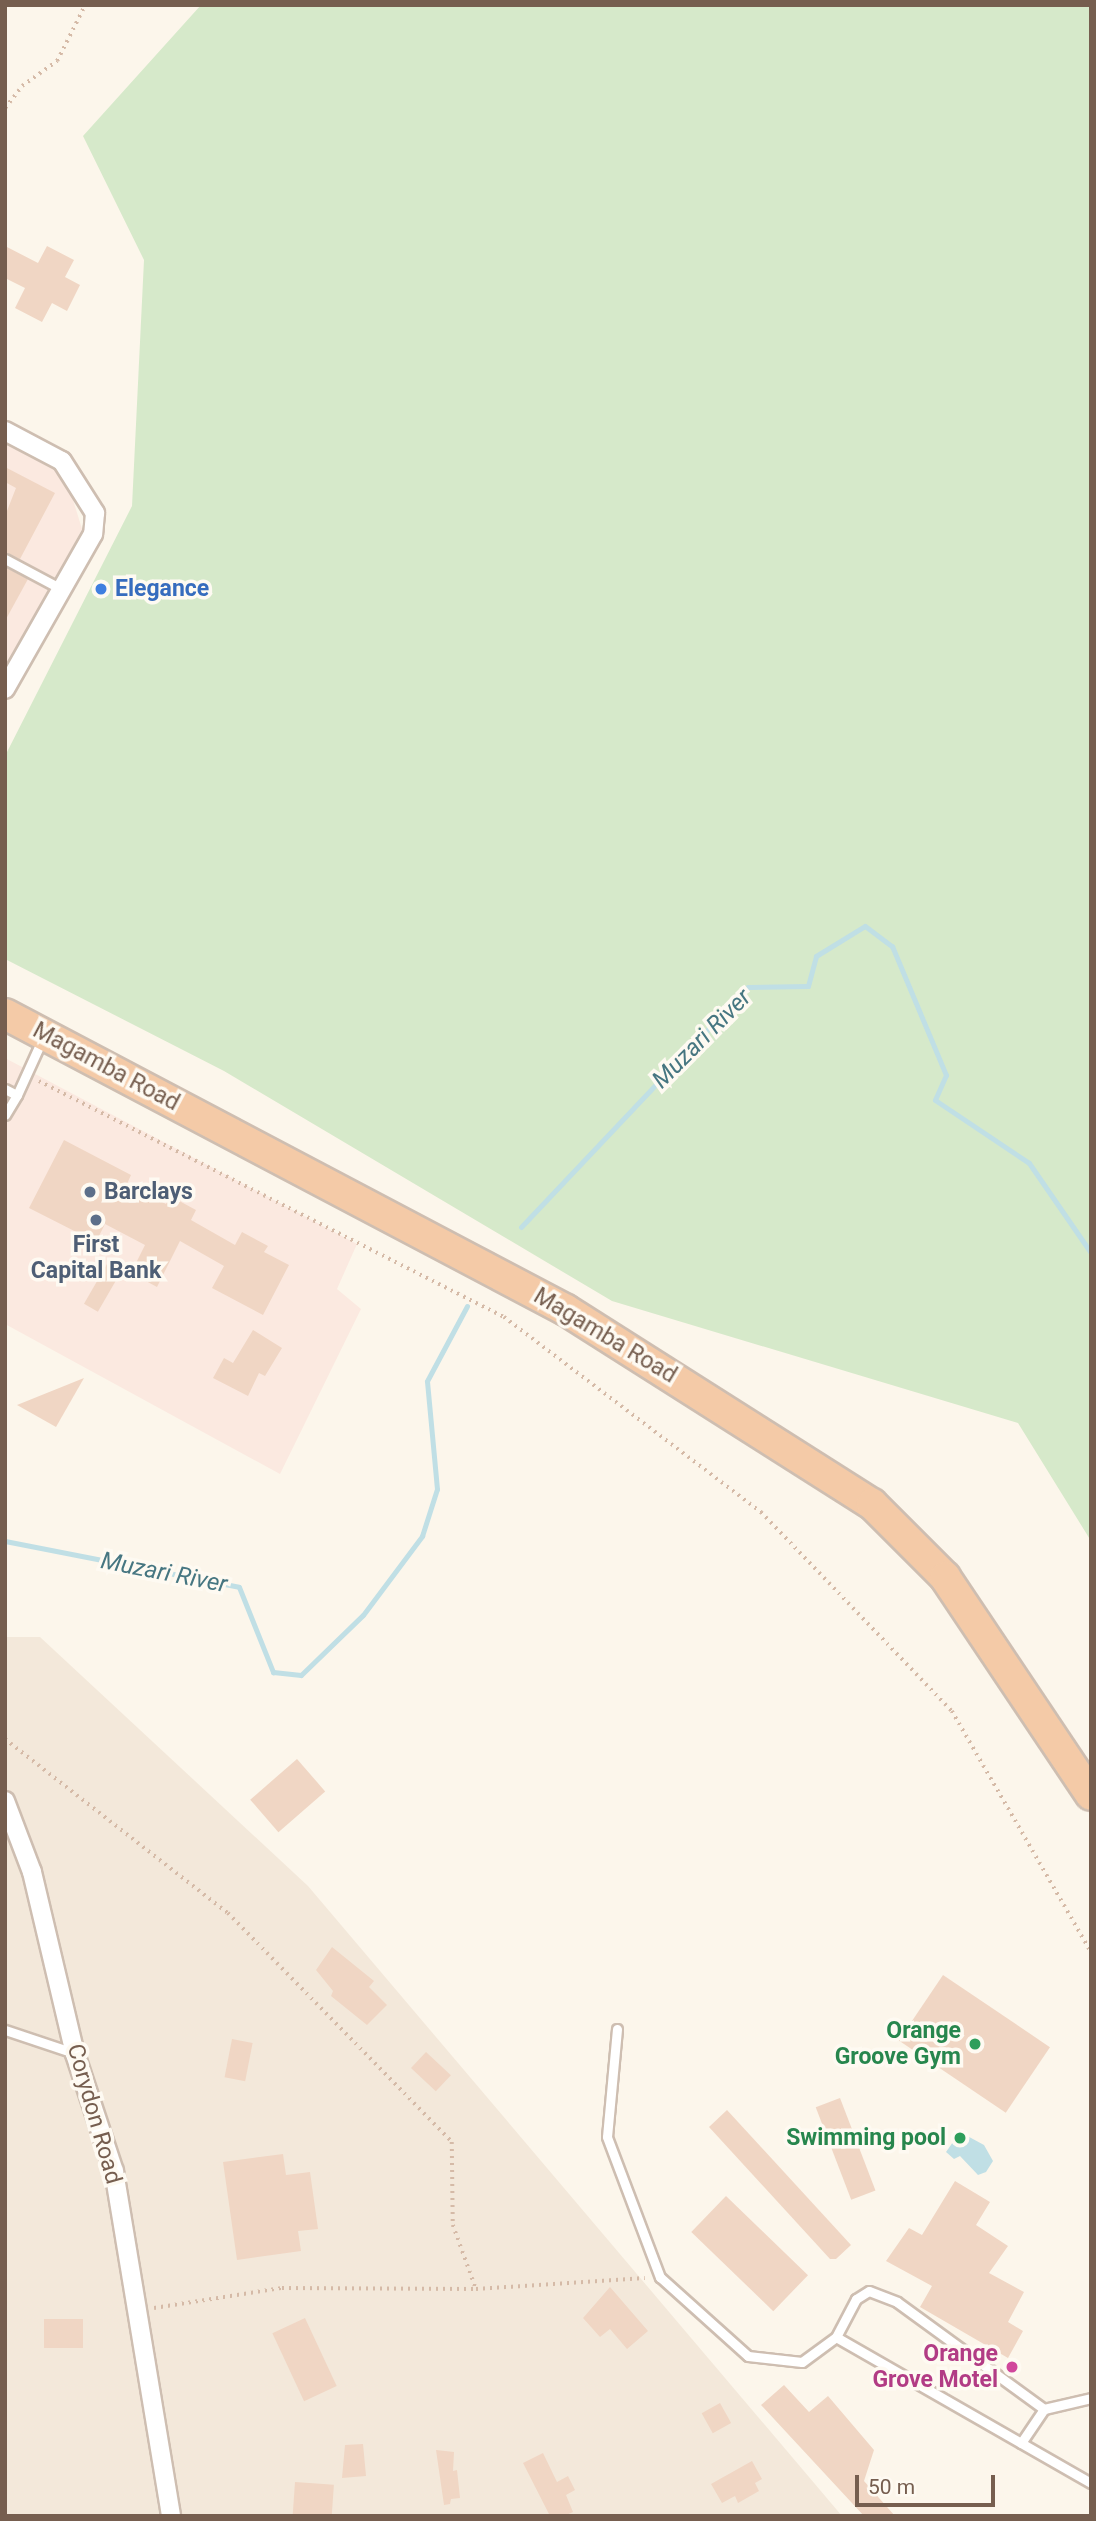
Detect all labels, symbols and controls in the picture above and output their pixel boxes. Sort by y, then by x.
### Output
place label: Elegance [115,575,209,603]
marker: Elegance [93,581,109,597]
water label: Muzari River [647,984,757,1094]
street label: Magamba Road [28,1017,184,1117]
place label: Barclays [104,1178,193,1206]
marker: Barclays [82,1184,98,1200]
marker: First Capital Bank [88,1212,104,1228]
place label: First Capital Bank [31,1231,161,1285]
street label: Magamba Road [528,1282,682,1390]
water label: Muzari River [98,1547,230,1599]
place label: Orange Groove Gym [835,2017,961,2071]
marker: Orange Groove Gym [967,2036,983,2052]
street label: Corydon Road [61,2041,127,2187]
place label: Swimming pool [786,2124,946,2152]
marker: Swimming pool [952,2130,968,2146]
place label: Orange Grove Motel [872,2340,998,2394]
marker: Orange Grove Motel [1004,2359,1020,2375]
scale bar [858,2462,998,2506]
text: 50 m [868,2475,915,2499]

